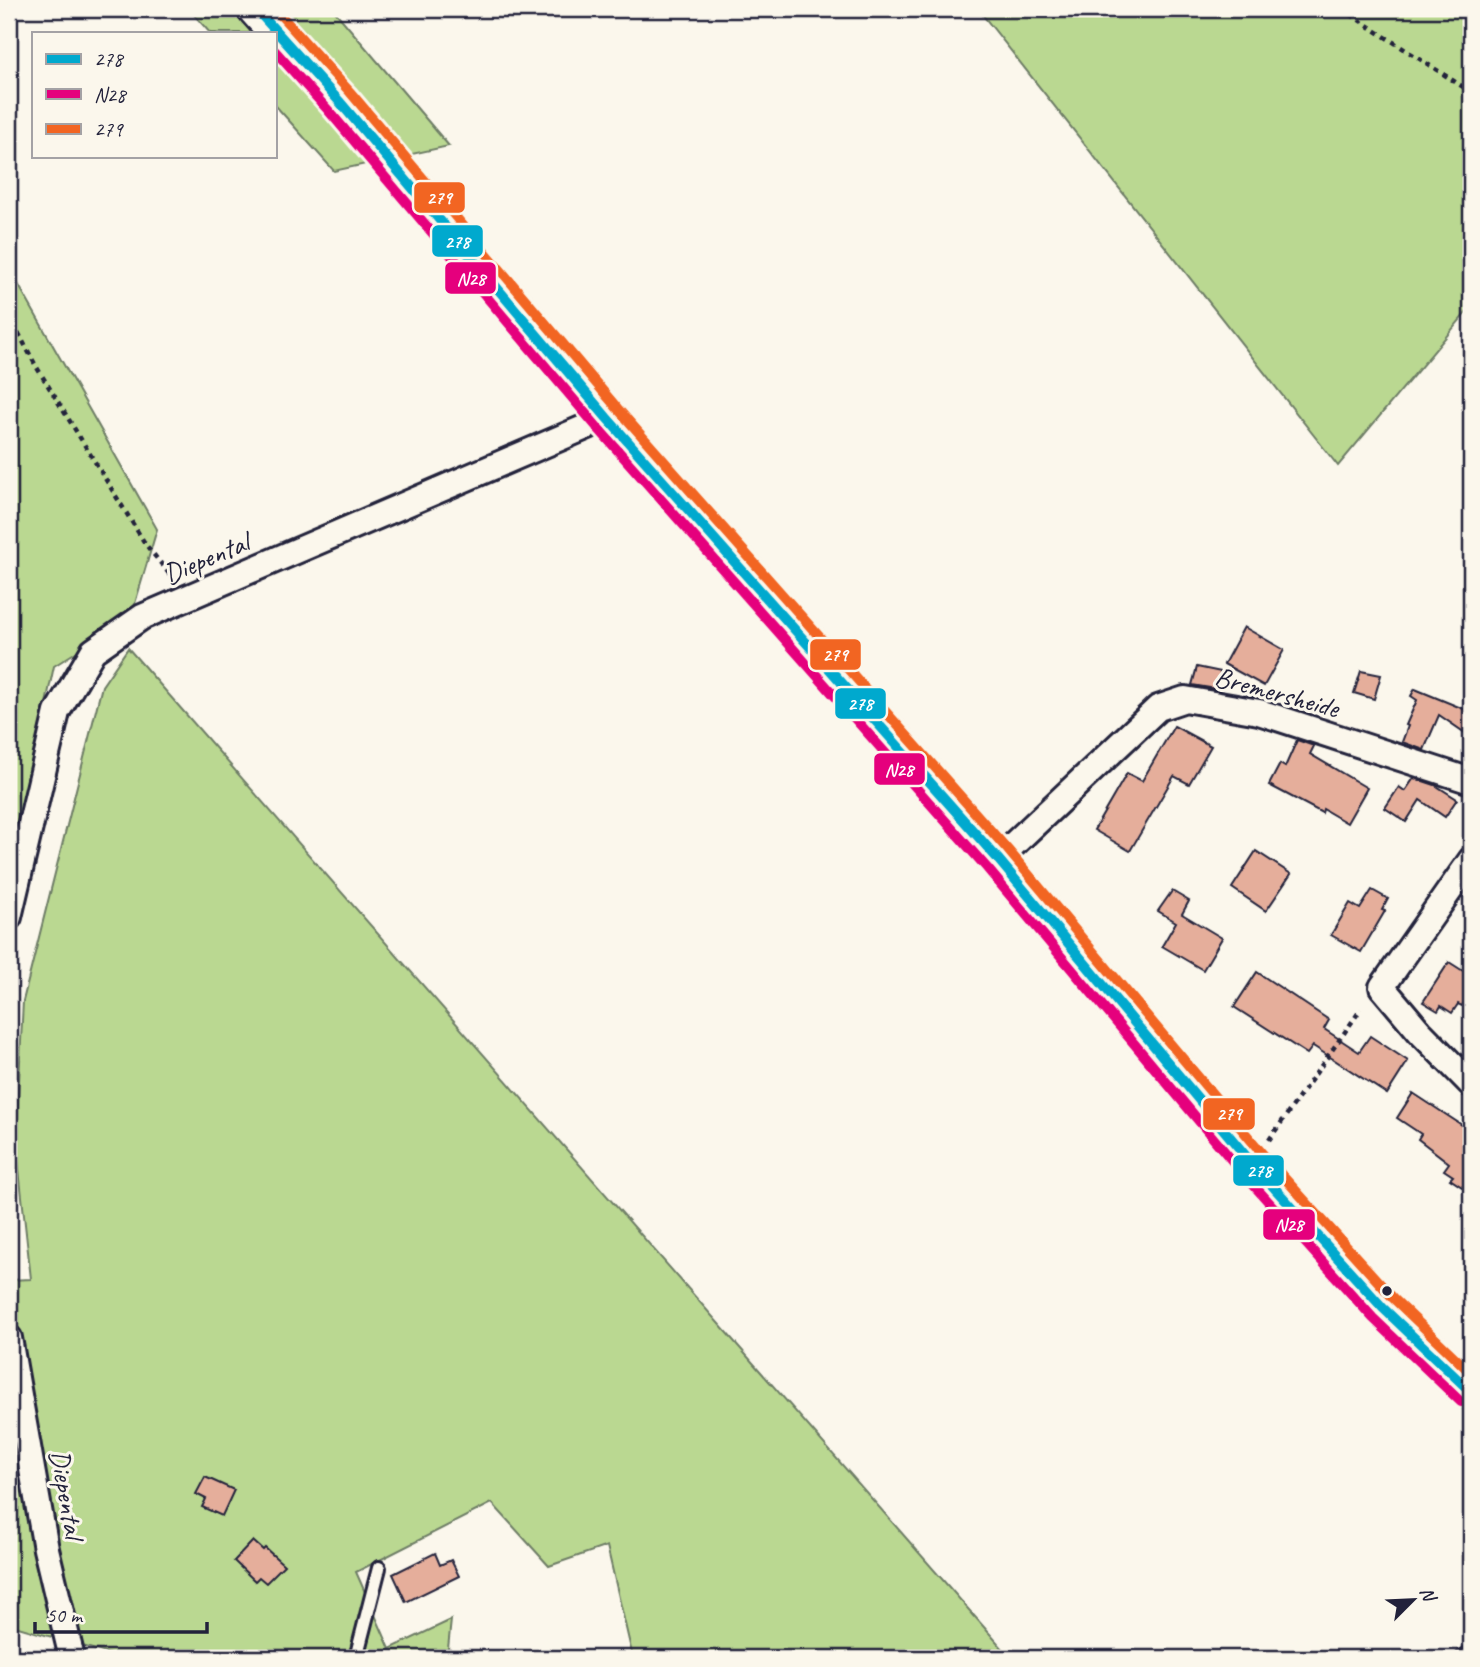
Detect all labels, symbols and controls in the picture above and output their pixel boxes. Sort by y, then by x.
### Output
legend [32,32,276,158]
text: 278 [94,46,125,72]
text: N28 [94,82,128,108]
text: 279 [94,116,124,142]
line badge: 279 [413,181,466,214]
text: 279 [426,186,454,210]
line badge: 278 [431,224,484,258]
text: 278 [444,230,472,254]
line badge: N28 [444,261,497,295]
text: N28 [457,267,488,291]
street label: Diepental [158,522,259,592]
line badge: 279 [809,638,862,671]
text: 279 [822,643,850,667]
street label: Bremersheide [1211,659,1345,726]
line badge: 278 [834,687,887,720]
text: 278 [847,692,875,716]
line badge: N28 [873,752,926,786]
text: N28 [885,758,916,782]
line badge: 279 [1202,1097,1256,1131]
text: 279 [1216,1102,1244,1126]
line badge: 278 [1232,1154,1285,1187]
text: 278 [1246,1159,1274,1183]
line badge: N28 [1262,1208,1316,1241]
text: N28 [1275,1213,1306,1237]
unlabelled marker [1380,1284,1394,1298]
street label: Diepental [42,1447,93,1546]
north arrow [1378,1566,1448,1636]
text: N [1414,1583,1442,1607]
scale bar [35,1590,206,1634]
text: 50 m [46,1602,84,1628]

